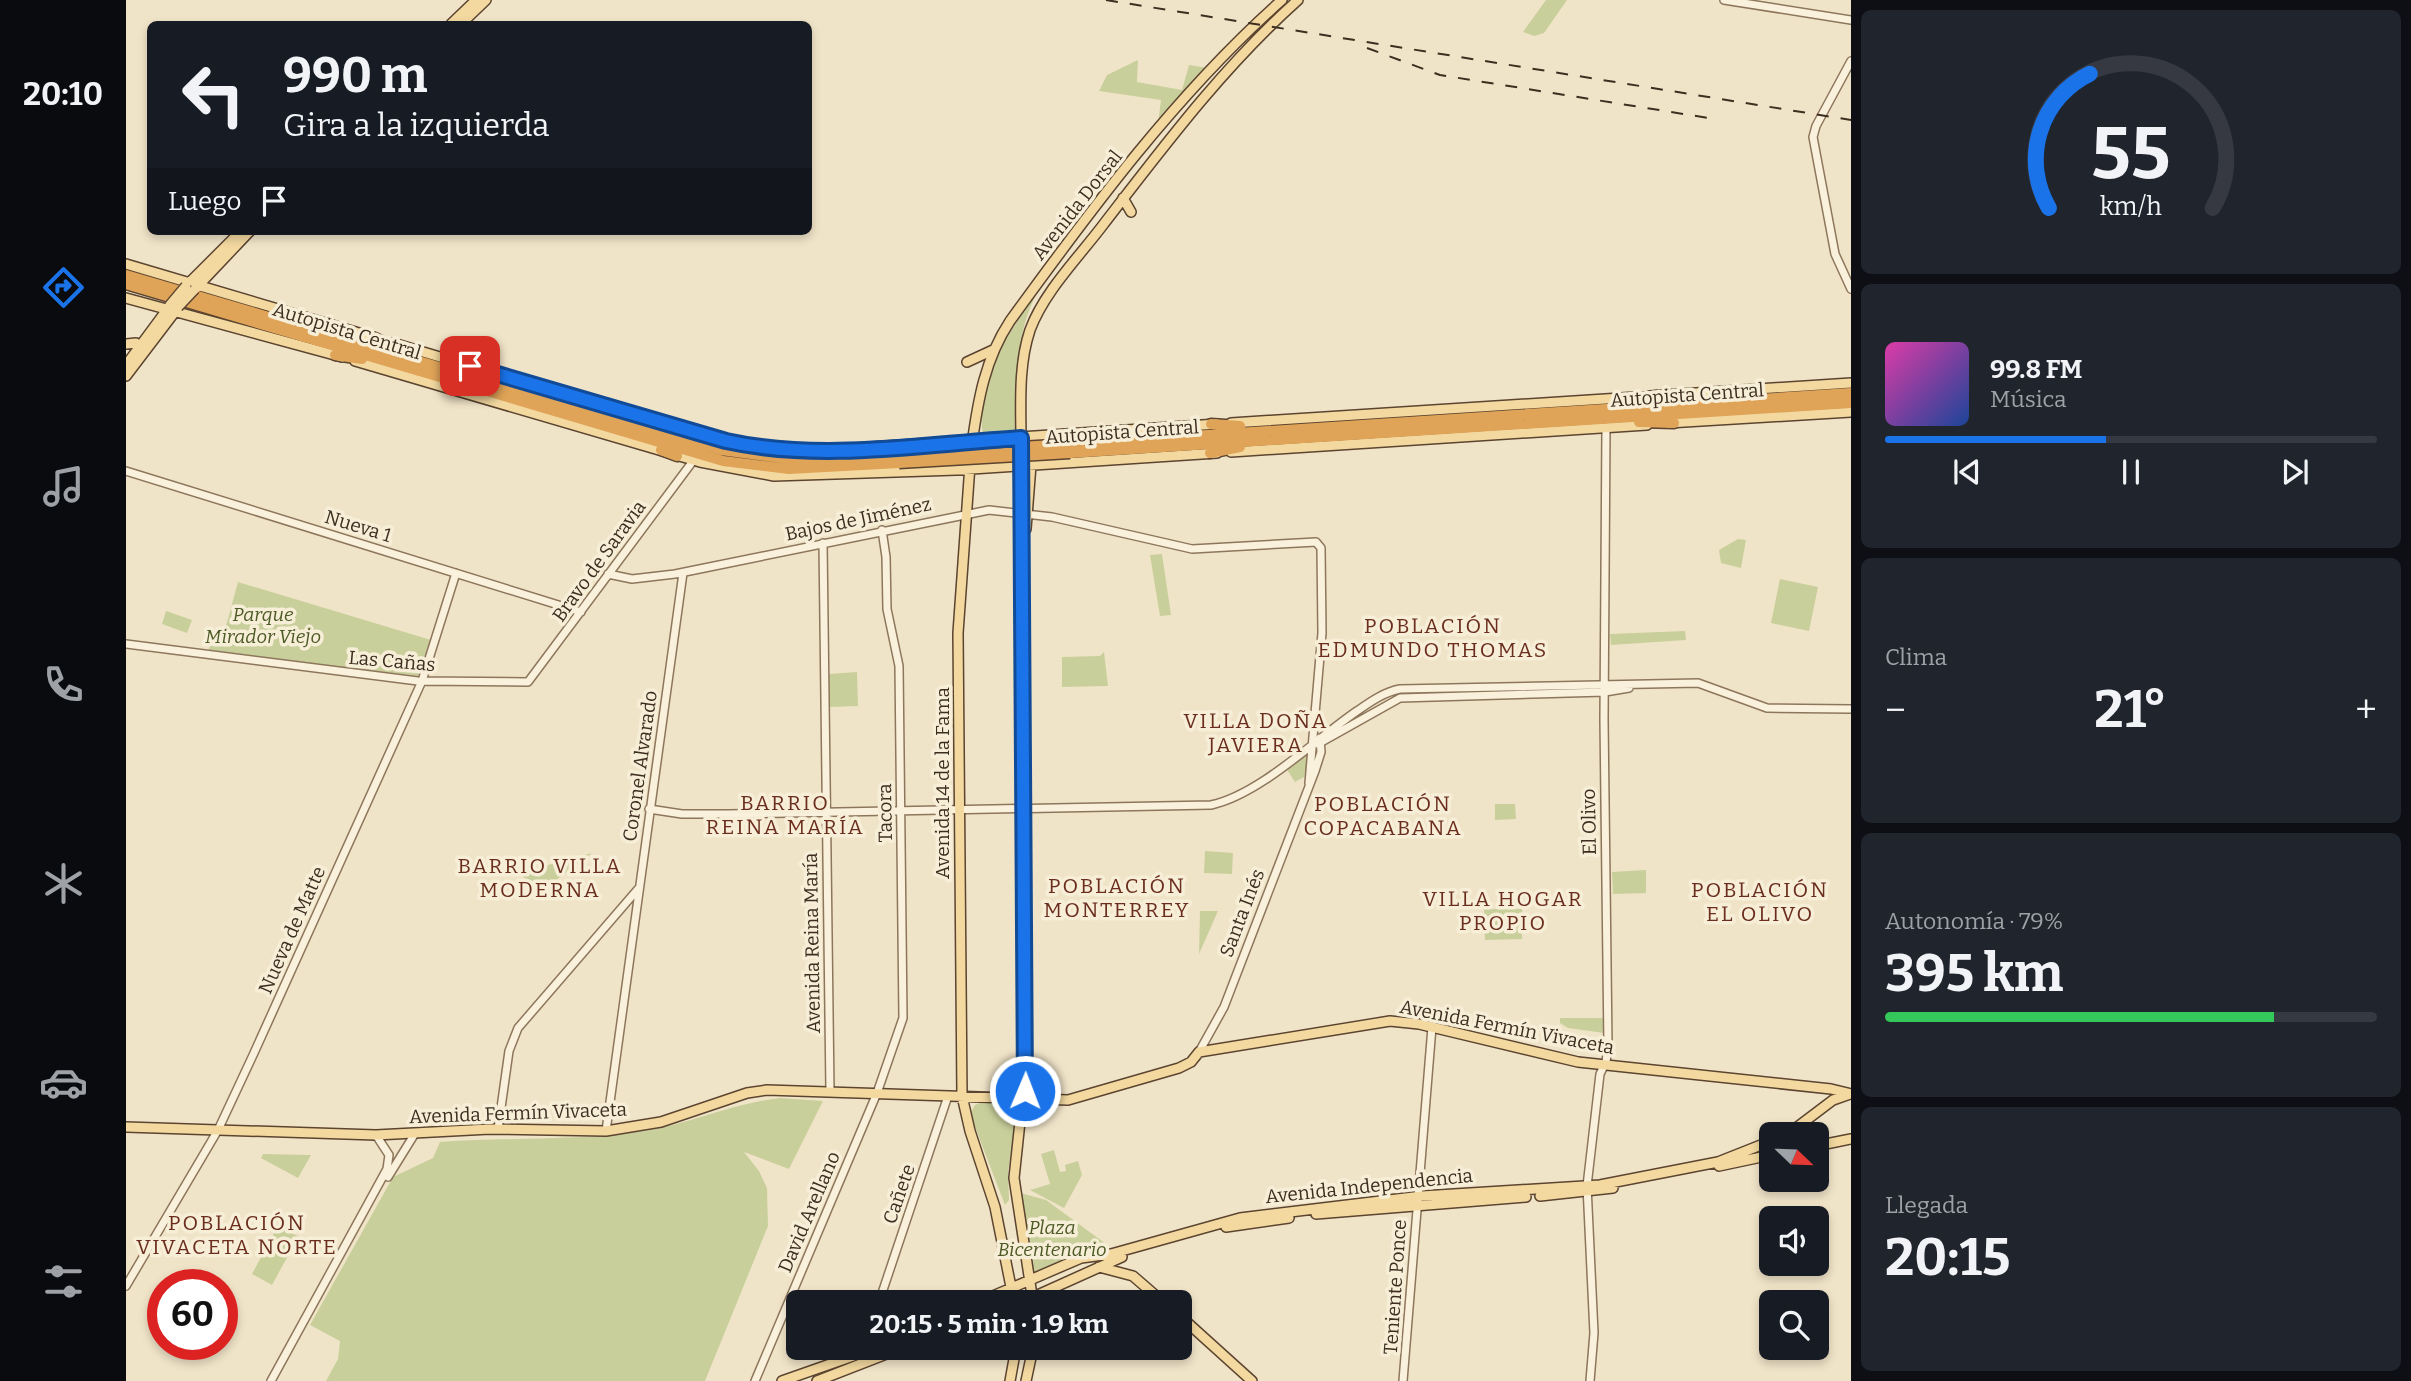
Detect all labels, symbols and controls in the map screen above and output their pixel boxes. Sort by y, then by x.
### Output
text: 990 m [283,46,428,105]
icon: left [168,49,259,140]
text: 20:10 [23,75,103,113]
text: Gira a la izquierda [283,106,550,144]
text: 55 [2091,110,2171,197]
street label: Avenida Dorsal [1027,146,1127,264]
icon: arrive [255,182,293,220]
text: Luego [168,186,241,217]
text: km/h [2100,192,2162,222]
icon: directions [39,263,88,312]
street label: Autopista Central [270,298,424,364]
pin [440,336,500,396]
icon: arrive [451,347,489,385]
text: 99.8 FM [1990,354,2083,385]
street label: Autopista Central [1609,378,1765,412]
text: Música [1990,385,2067,413]
street label: Autopista Central [1044,415,1200,449]
icon: previous [1948,453,1986,491]
icon: pause [2112,453,2150,491]
icon: next [2276,453,2314,491]
icon: music [39,462,88,511]
street label: Bajos de Jiménez [783,492,933,546]
street label: Bravo de Saravia [547,495,651,626]
street label: Nueva 1 [322,505,394,547]
park label: Parque Mirador Viejo [205,603,321,648]
district label: POBLACIÓN EDMUNDO THOMAS [1318,613,1548,663]
text: Clima [1885,643,1947,671]
street label: Las Cañas [348,646,436,676]
icon: phone [39,660,88,709]
text: 21° [2094,678,2167,741]
street label: Avenida 14 de la Fama [931,686,954,879]
text: − [1885,687,1906,733]
text: + [2355,687,2377,733]
street label: Coronel Alvarado [618,689,662,843]
district label: VILLA DOÑA JAVIERA [1183,708,1329,758]
street label: Tacora [873,783,897,843]
street label: El Olivo [1577,789,1601,855]
district label: BARRIO REINA MARÍA [705,790,865,840]
district label: POBLACIÓN COPACABANA [1303,791,1463,841]
street label: Avenida Reina María [799,852,825,1034]
district label: BARRIO VILLA MODERNA [457,853,623,903]
icon: climate [39,859,88,908]
street label: Nueva de Matte [254,863,330,997]
street label: Santa Inés [1215,866,1269,960]
district label: POBLACIÓN MONTERREY [1043,873,1191,923]
district label: POBLACIÓN EL OLIVO [1691,877,1829,927]
district label: VILLA HOGAR PROPIO [1422,886,1584,936]
text: Autonomía · 79% [1885,907,2063,935]
text: 395 km [1885,942,2063,1005]
street label: Avenida Fermín Vivaceta [1398,995,1617,1059]
position arrow [988,1054,1062,1128]
icon: car [39,1058,88,1107]
street label: Avenida Fermín Vivaceta [409,1098,628,1128]
north arrow [1759,1122,1829,1192]
map controls [1759,1122,1829,1360]
street label: David Arellano [773,1148,845,1276]
street label: Cañete [878,1161,920,1227]
street label: Avenida Independencia [1264,1164,1475,1208]
text: Llegada [1885,1191,1968,1219]
button: sound [1759,1206,1829,1276]
district label: POBLACIÓN VIVACETA NORTE [136,1210,338,1260]
park label: Plaza Bicentenario [997,1216,1107,1261]
street label: Teniente Ponce [1379,1219,1411,1355]
text: 20:15 [1885,1226,2010,1289]
icon: filters [39,1257,88,1306]
speed limit sign: 60 [147,1269,238,1360]
button: search [1759,1290,1829,1360]
text: 20:15 · 5 min · 1.9 km [869,1309,1109,1340]

